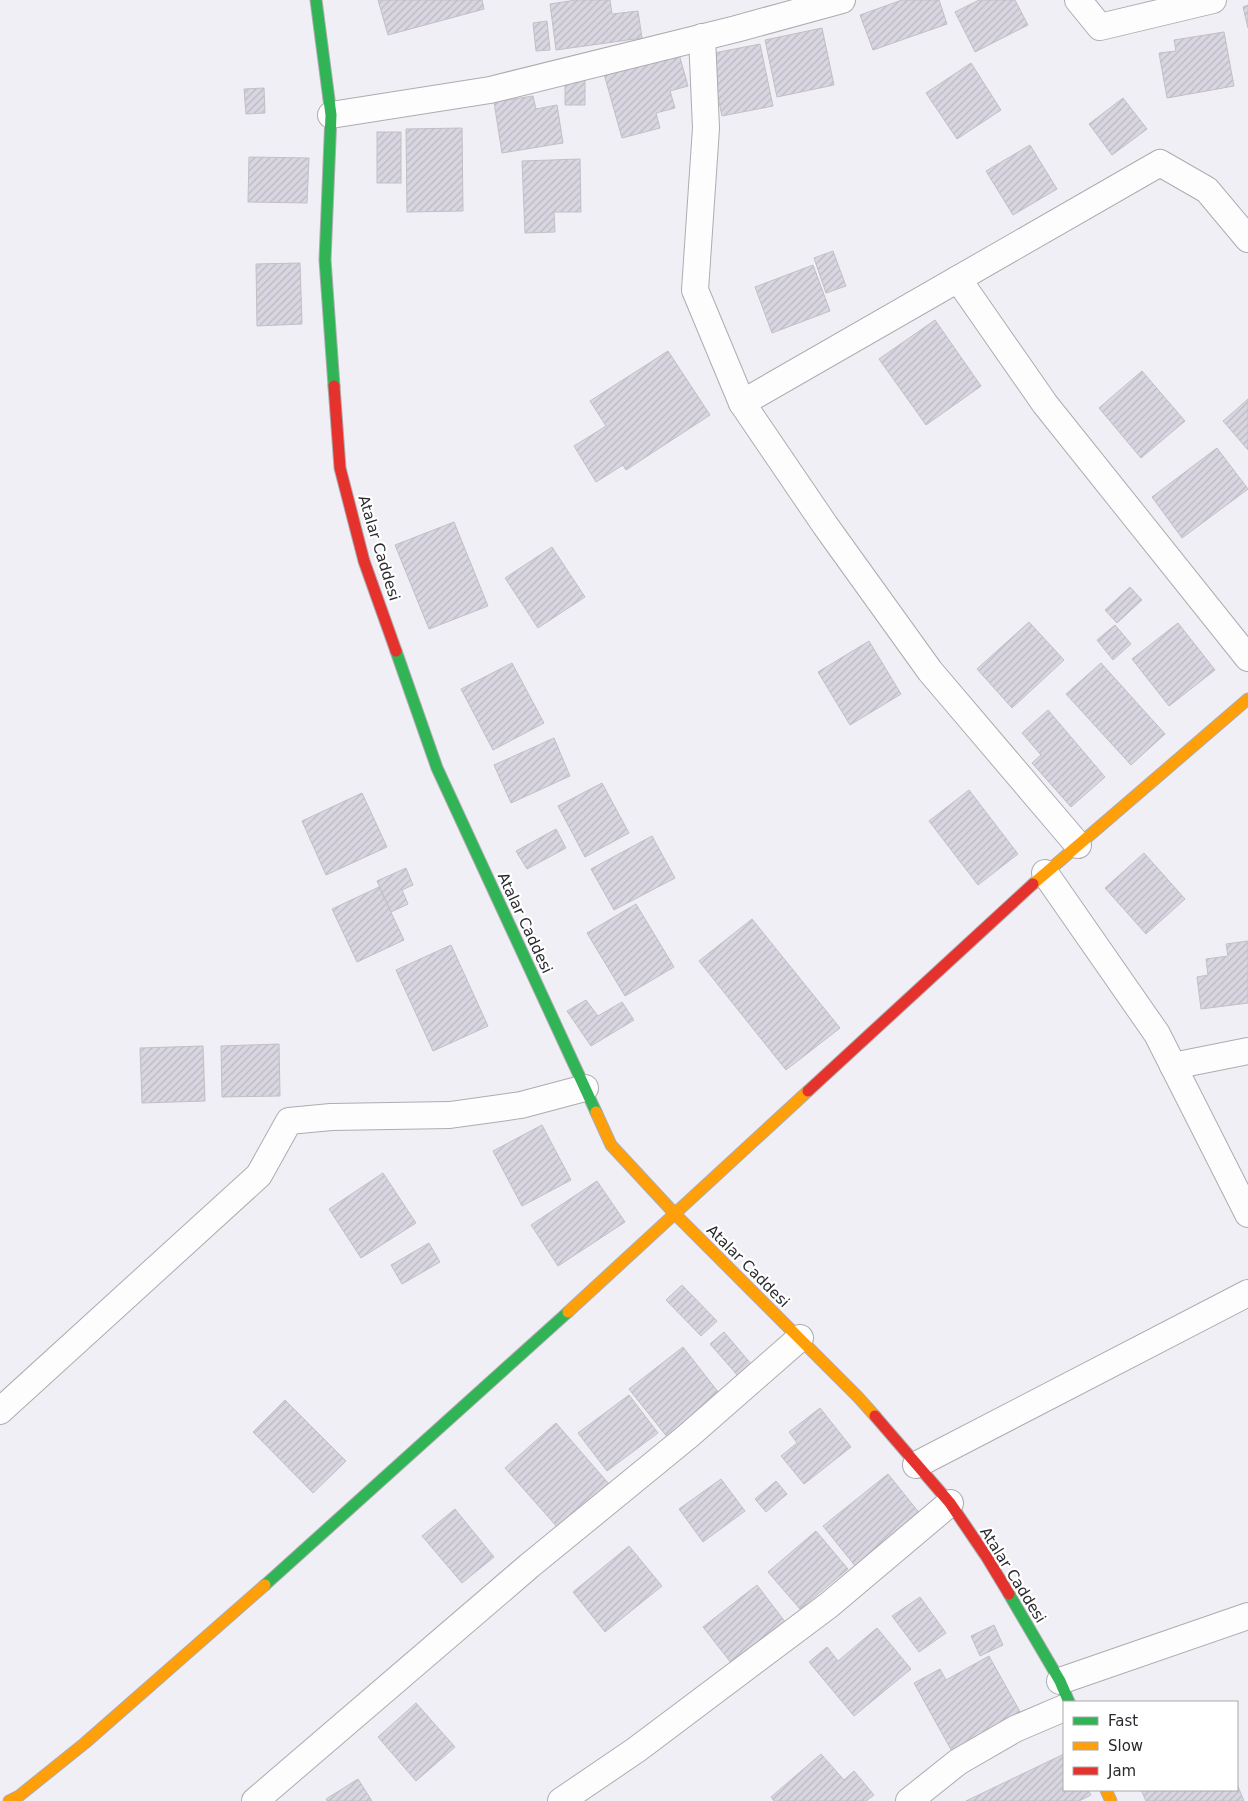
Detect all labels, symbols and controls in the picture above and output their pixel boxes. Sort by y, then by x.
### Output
street label: Atalar Caddesi [354,493,404,603]
street label: Atalar Caddesi [494,870,556,976]
street label: Atalar Caddesi [703,1221,793,1311]
street label: Atalar Caddesi [976,1524,1050,1626]
legend [1063,1701,1238,1791]
text: Fast [1108,1712,1138,1730]
text: Slow [1108,1737,1143,1755]
text: Jam [1107,1762,1136,1780]

